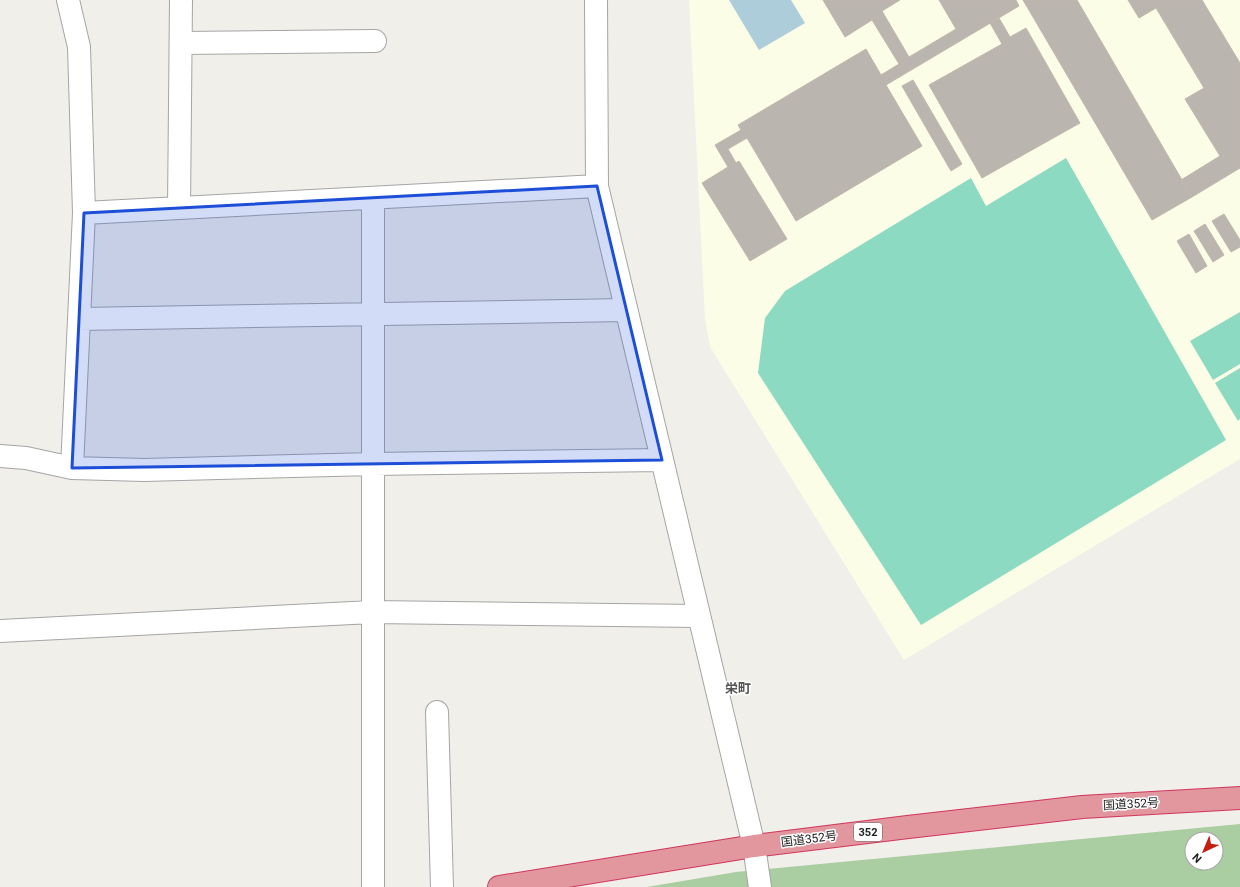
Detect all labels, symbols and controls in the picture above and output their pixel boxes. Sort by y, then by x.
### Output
district label: 栄町 [725,681,751,696]
street label: 国道352号 [1103,796,1159,812]
road number: 352 [854,823,882,841]
street label: 国道352号 [780,829,838,849]
north arrow [1184,831,1224,871]
text: N [1190,850,1205,865]

